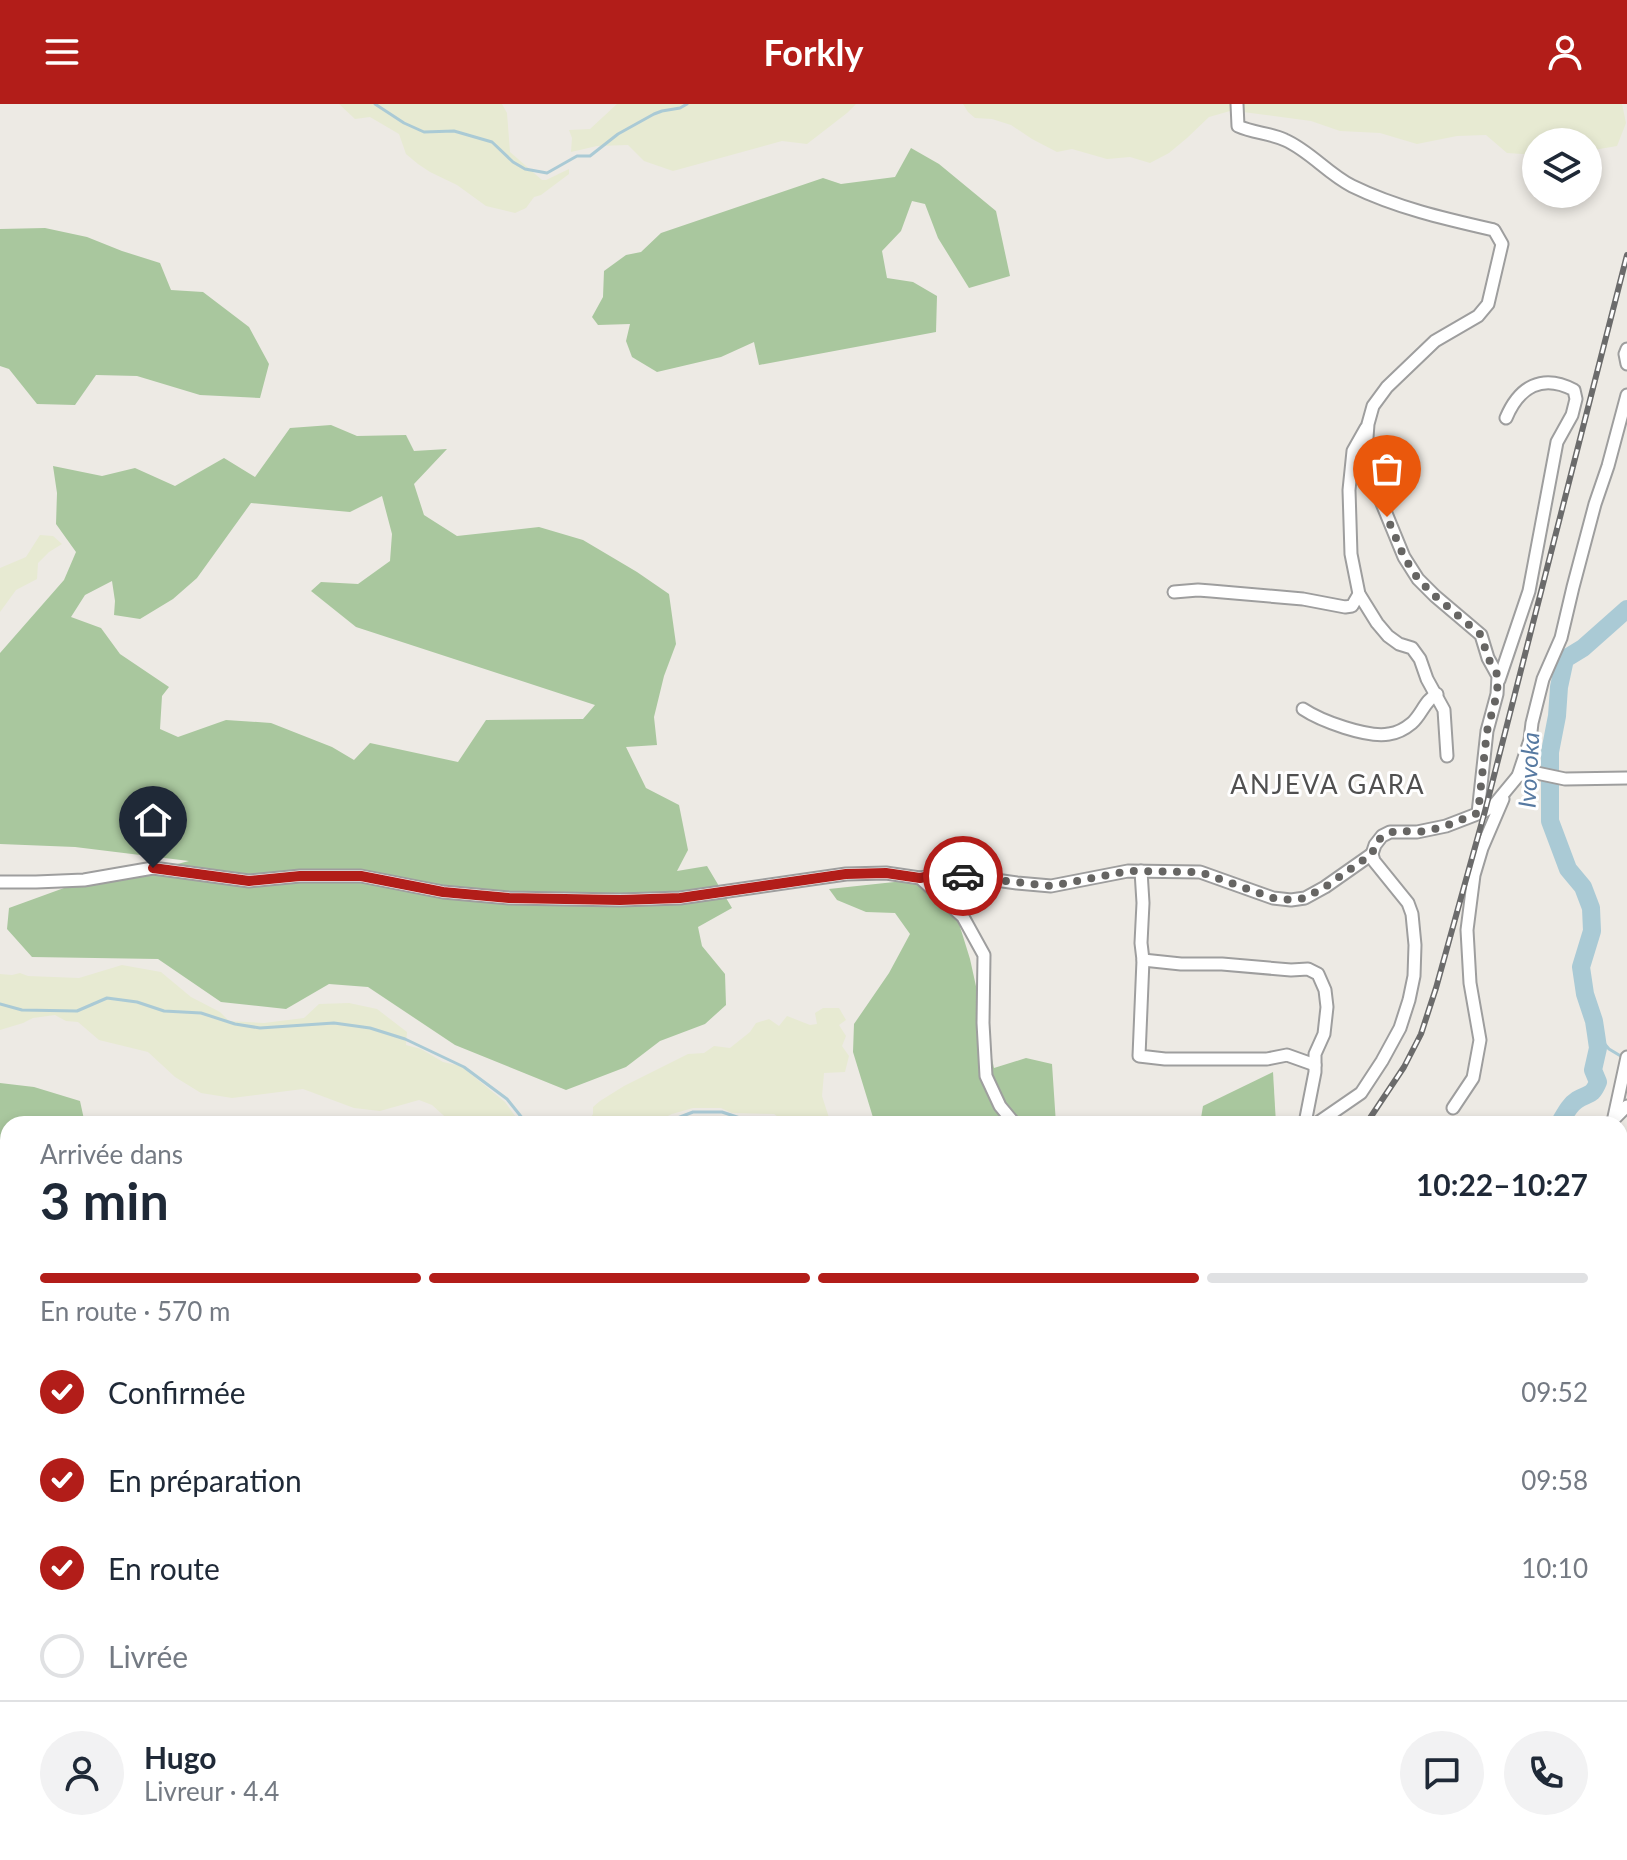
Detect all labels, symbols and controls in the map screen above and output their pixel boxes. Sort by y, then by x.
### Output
icon: menu [40,30,84,74]
text: Forkly [763,30,864,74]
icon: person [1543,30,1587,74]
map controls [1522,128,1602,208]
button: layers [1522,128,1602,208]
pin [1353,435,1421,517]
icon: bag [1365,447,1409,491]
water label: Ivovoka [1512,731,1544,809]
district label: ANJEVA GARA [1230,768,1426,800]
pin [119,786,187,868]
icon: home [131,798,175,842]
courier [923,836,1003,916]
icon: car [941,854,985,898]
text: Arrivée dans [40,1138,183,1170]
text: 10:22–10:27 [1416,1166,1588,1202]
text: 3 min [40,1169,169,1231]
text: En route · 570 m [40,1295,230,1327]
icon: check [40,1370,84,1414]
text: Confirmée [108,1374,246,1410]
text: 09:52 [1521,1376,1588,1408]
icon: check [40,1458,84,1502]
text: En préparation [108,1462,302,1498]
text: 09:58 [1521,1464,1588,1496]
icon: check [40,1546,84,1590]
text: En route [108,1550,220,1586]
text: 10:10 [1521,1552,1588,1584]
text: Livrée [108,1638,188,1674]
button: person [40,1731,124,1815]
button: chat [1400,1731,1484,1815]
button: phone [1504,1731,1588,1815]
text: Hugo [144,1739,217,1775]
text: Livreur · 4.4 [144,1775,279,1807]

